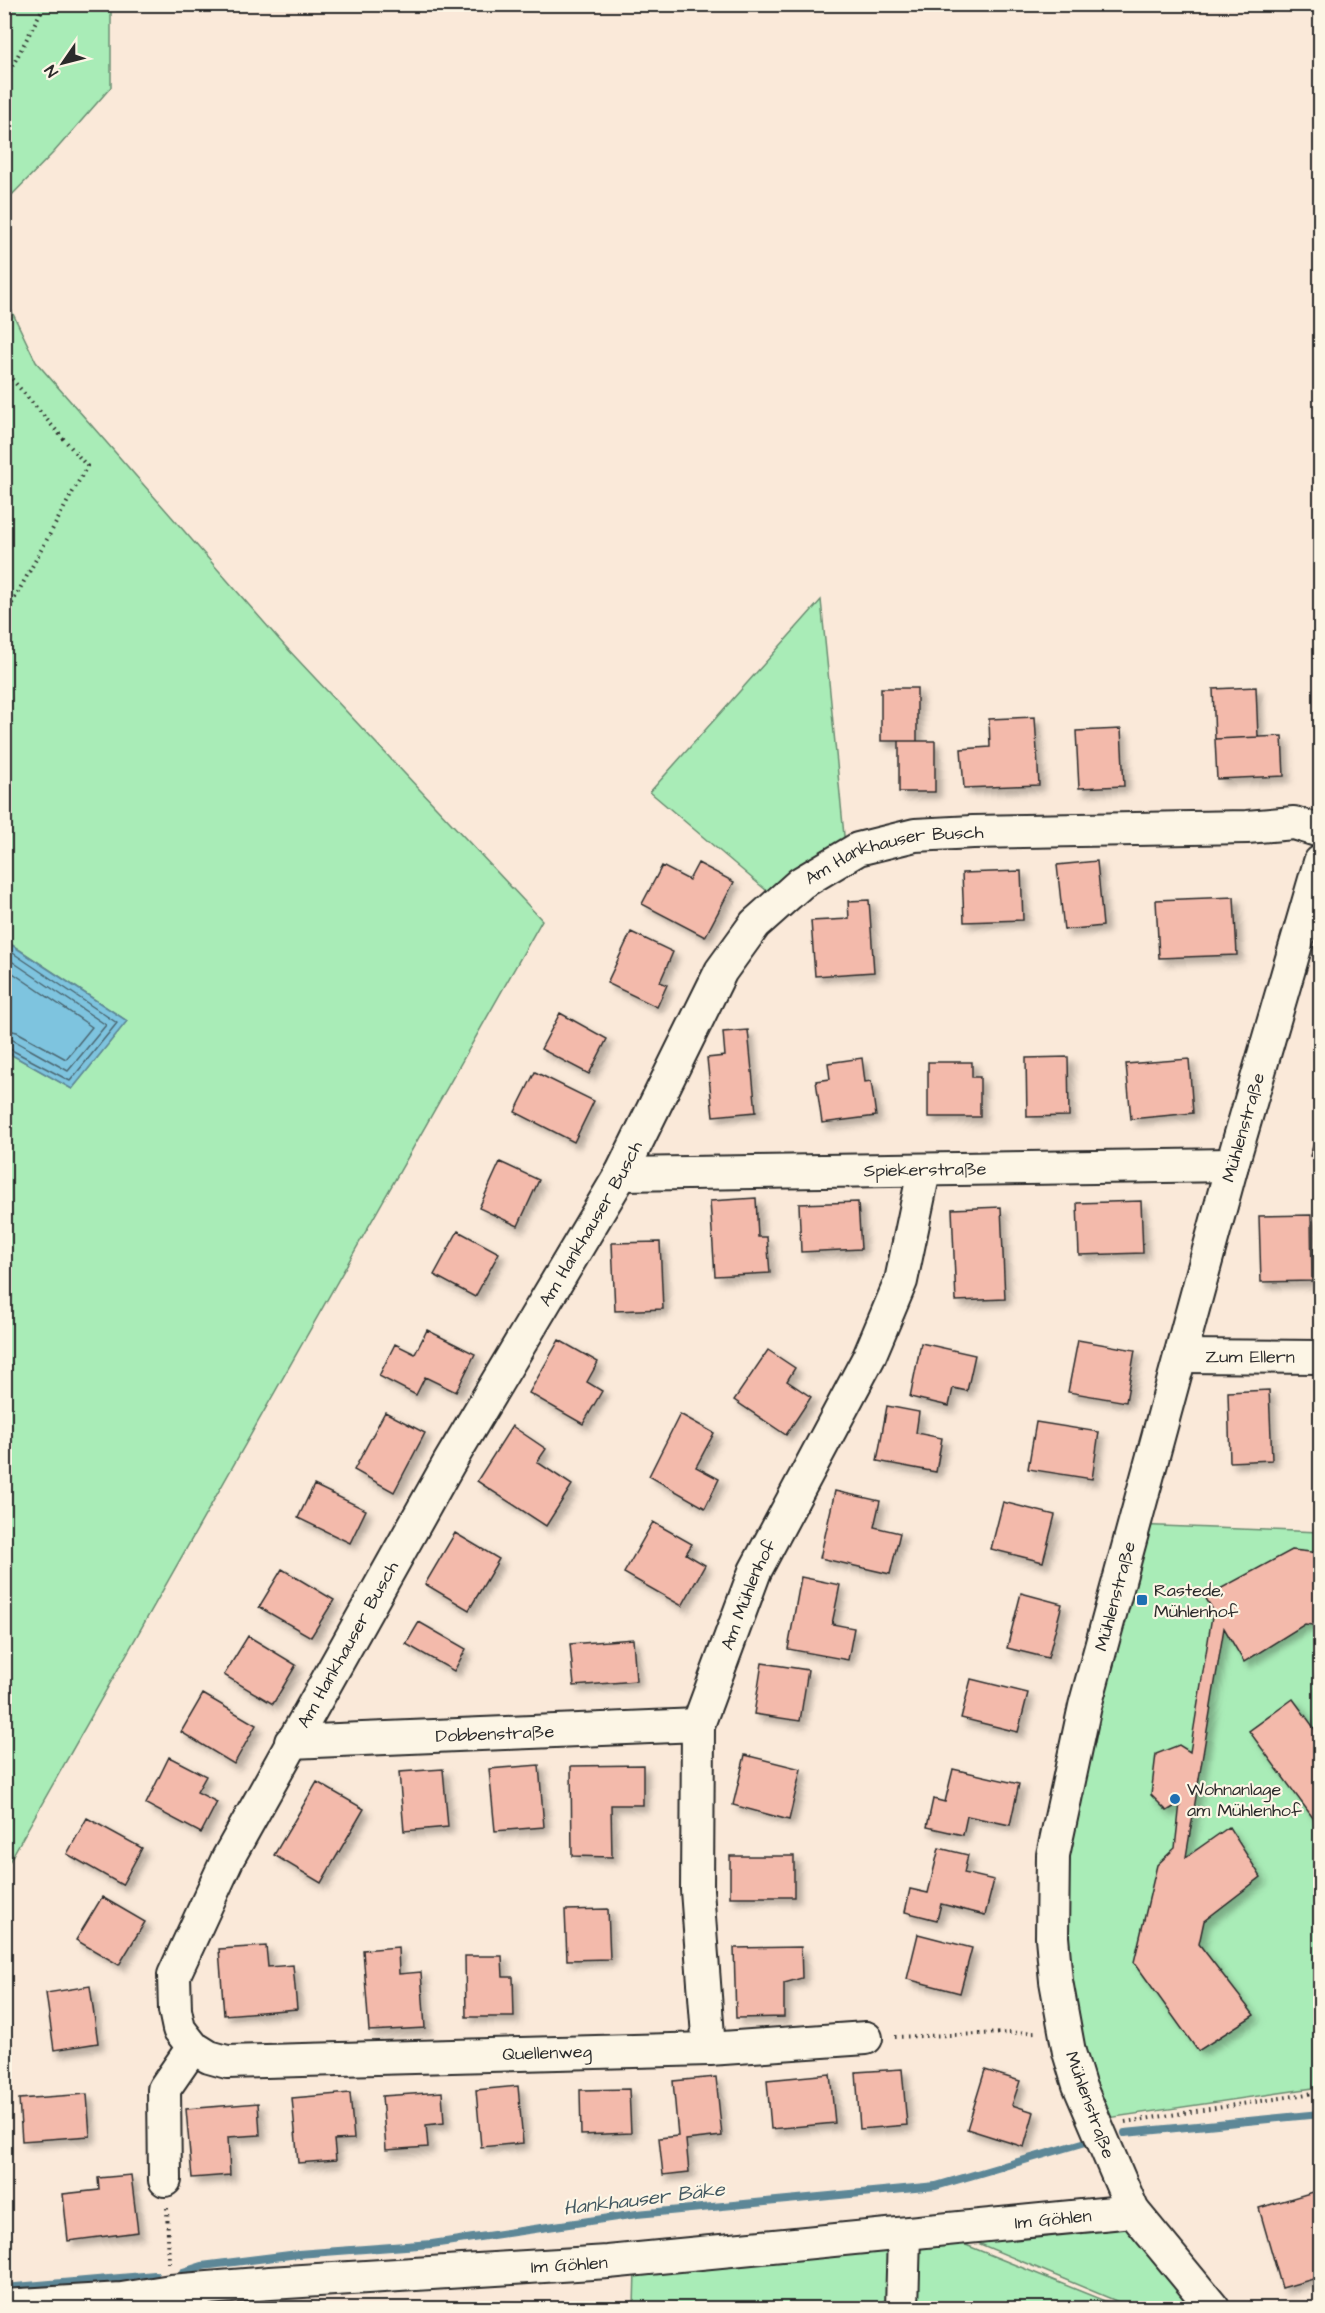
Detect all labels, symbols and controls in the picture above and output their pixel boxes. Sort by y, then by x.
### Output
north arrow [33,33,93,93]
text: N [40,61,63,81]
street label: Am Hankhauser Busch [800,819,984,891]
street label: Mühlenstraße [1215,1069,1271,1185]
street label: Am Hankhauser Busch [533,1137,648,1311]
street label: Spiekerstraße [863,1156,987,1183]
street label: Zum Ellern [1205,1344,1295,1369]
street label: Am Mühlenhof [714,1535,782,1653]
street label: Mühlenstraße [1088,1538,1142,1654]
street label: Am Hankhauser Busch [291,1556,404,1732]
place label: Rastede, Mühlenhof [1154,1578,1239,1624]
marker: Rastede, Mühlenhof [1135,1593,1149,1607]
street label: Dobbenstraße [435,1719,555,1748]
place label: Wohnanlage am Mühlenhof [1187,1777,1302,1823]
marker: Wohnanlage am Mühlenhof [1168,1792,1182,1806]
street label: Quellenweg [502,2039,592,2068]
street label: Mühlenstraße [1059,2048,1121,2162]
water label: Hankhauser Bäke [562,2175,727,2223]
street label: Im Göhlen [1014,2203,1093,2235]
street label: Im Göhlen [530,2250,608,2279]

